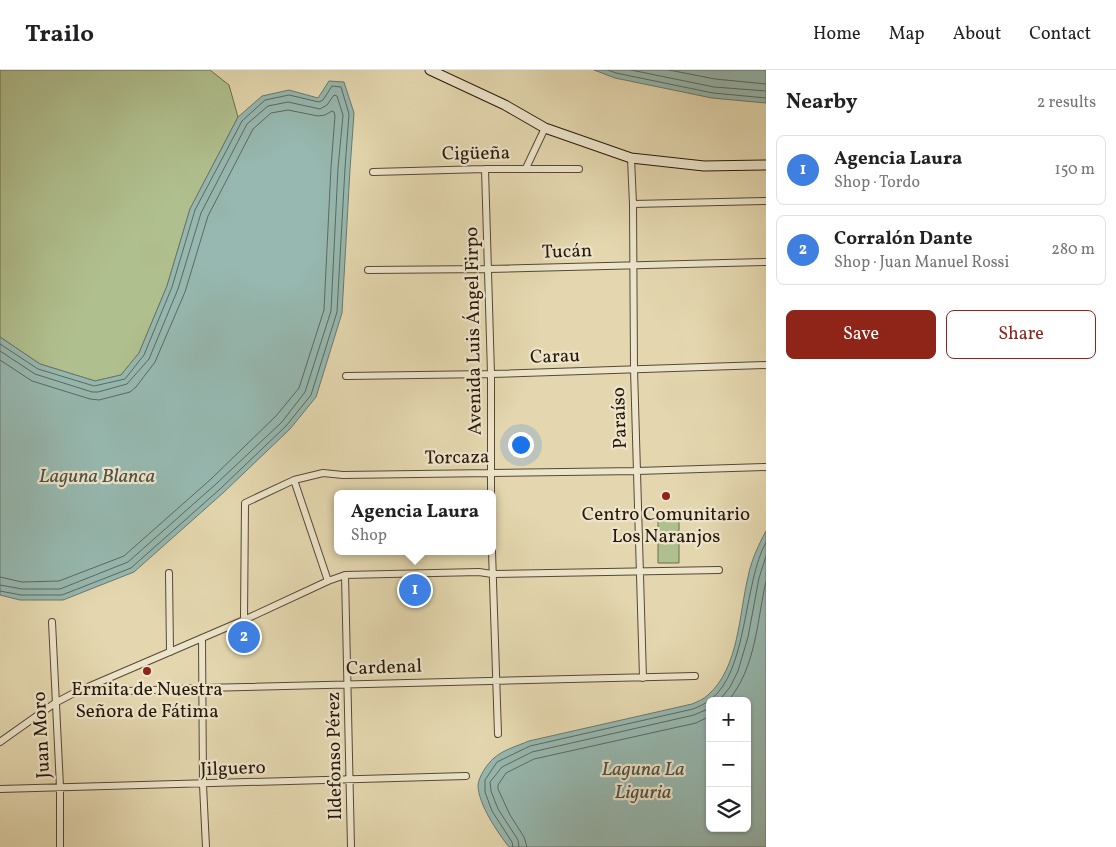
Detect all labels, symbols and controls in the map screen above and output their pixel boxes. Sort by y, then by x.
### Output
text: Trailo [25,18,94,52]
text: Home [813,22,861,47]
text: Map [889,22,925,47]
text: About [953,22,1001,47]
text: Contact [1029,22,1091,47]
text: Nearby [786,88,857,117]
text: 2 results [1037,92,1096,114]
street label: Cigüeña [442,140,510,168]
text: Agencia Laura [834,146,962,172]
text: 1 [800,159,806,181]
text: 150 m [1054,159,1095,181]
text: Shop · Tordo [834,172,920,194]
street label: Avenida Luis Ángel Firpo [459,226,489,436]
text: Corralón Dante [834,226,972,252]
street label: Tucán [541,238,593,266]
text: 2 [799,239,807,261]
text: 280 m [1051,239,1095,261]
text: Shop · Juan Manuel Rossi [834,252,1009,274]
button: Save [786,310,936,359]
button: Share [946,310,1096,359]
street label: Carau [530,343,580,371]
street label: Paraíso [606,387,634,449]
your location [508,432,534,458]
street label: Torcaza [424,444,490,472]
water label: Laguna Blanca [39,463,155,491]
popup [334,490,496,555]
marker: Centro Comunitario Los Naranjos [660,490,672,502]
text: Agencia Laura [351,499,479,525]
place label: Centro Comunitario Los Naranjos [582,502,750,550]
text: Shop [351,525,387,547]
pin: 1 [399,571,431,609]
pin: 2 [228,618,260,656]
street label: Cardenal [346,654,423,682]
marker: Ermita de Nuestra Señora de Fátima [141,665,153,677]
place label: Ermita de Nuestra Señora de Fátima [71,677,223,725]
street label: Juan Moro [27,691,57,779]
street label: Ildefonso Pérez [321,692,349,820]
map controls [706,697,751,832]
button: + [706,697,751,742]
button: − [706,742,751,787]
street label: Jilguero [200,755,266,783]
water label: Laguna La Liguria [601,756,685,807]
button: layers [706,787,751,832]

